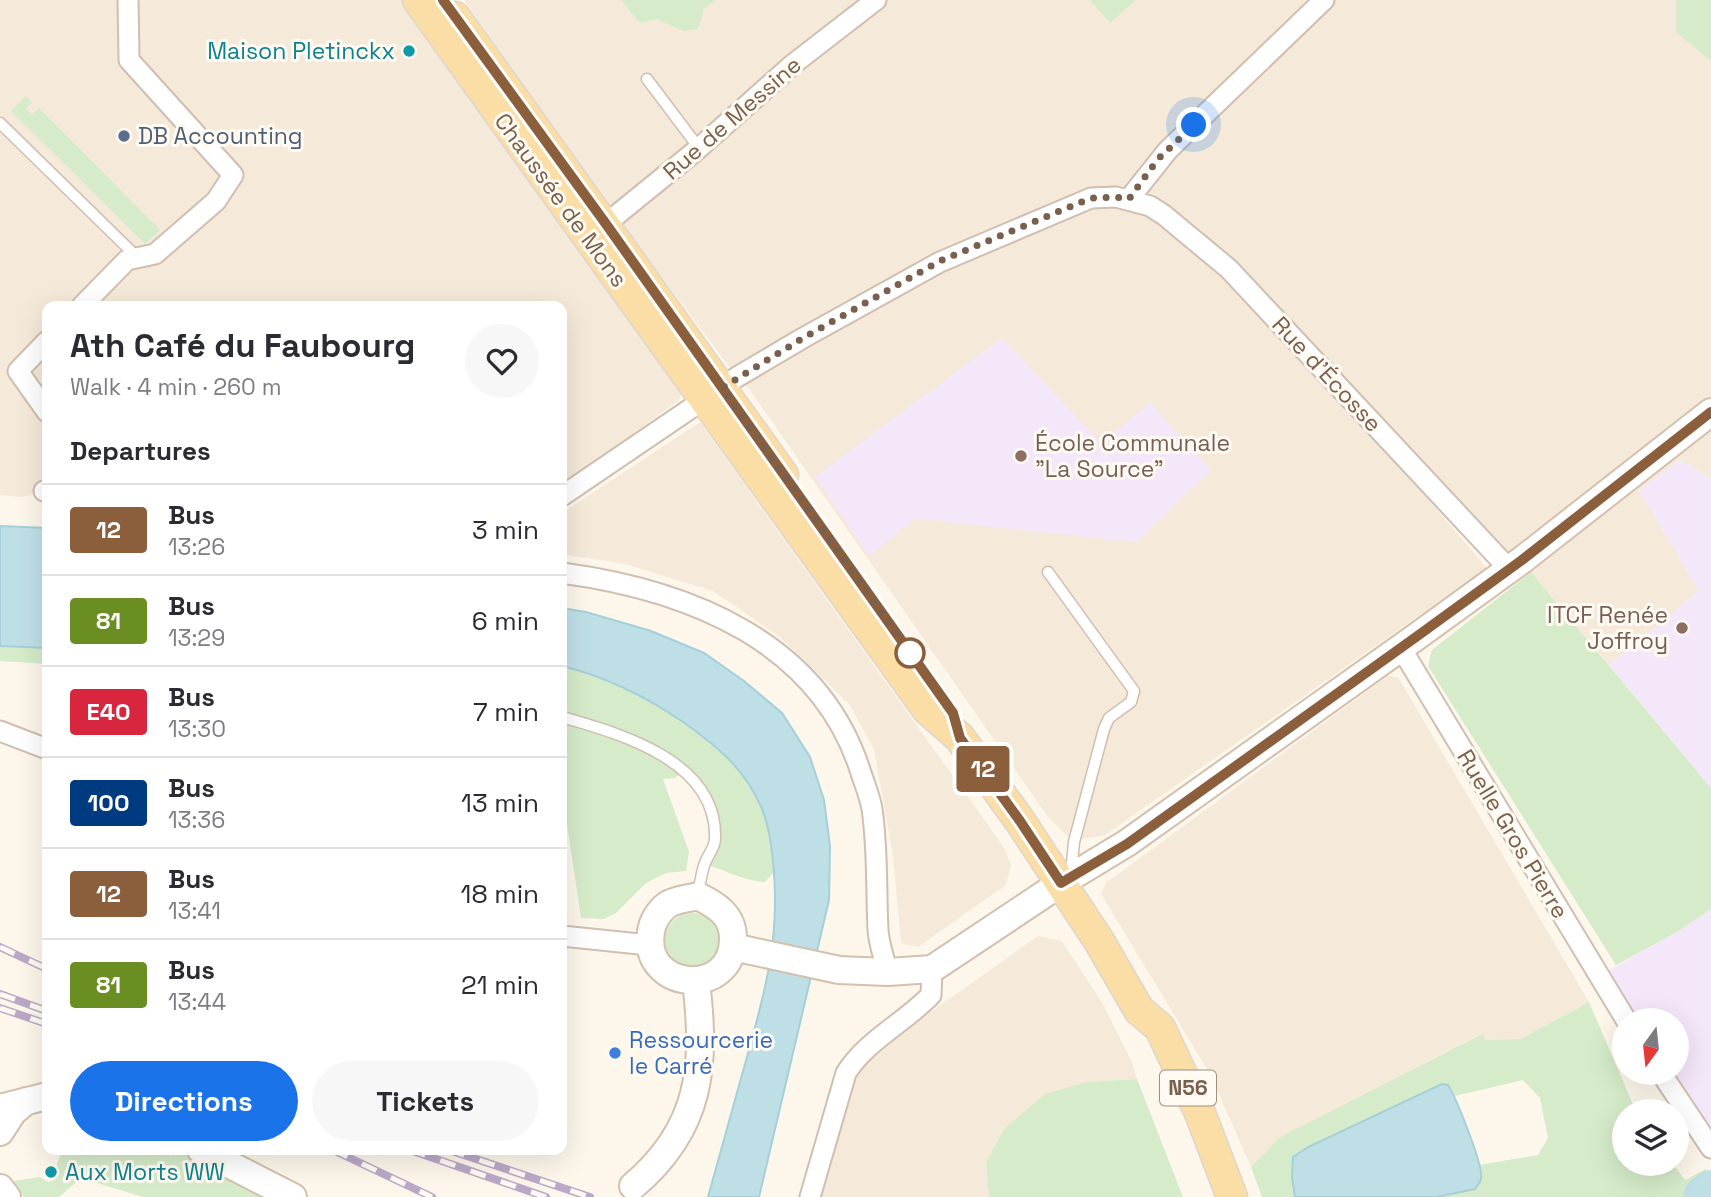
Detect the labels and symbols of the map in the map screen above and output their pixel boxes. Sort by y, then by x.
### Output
place label: Maison Pletinckx [207,36,395,66]
marker: Maison Pletinckx [401,43,417,59]
street label: Rue de Messine [657,50,807,186]
street label: Chaussée de Mons [488,107,634,293]
your location [1176,107,1211,142]
place label: DB Accounting [138,121,303,151]
marker: DB Accounting [116,128,132,144]
street label: Rue d'Écosse [1266,310,1388,438]
place label: École Communale "La Source" [1035,428,1230,484]
marker: École Communale "La Source" [1013,448,1029,464]
place label: ITCF Renée Joffroy [1547,600,1668,656]
marker: ITCF Renée Joffroy [1674,620,1690,636]
unlabelled marker [895,638,925,668]
street label: Ruelle Gros Pierre [1451,744,1575,924]
line badge: 12 [951,746,1014,792]
north arrow [1612,1008,1689,1085]
place label: Ressourcerie le Carré [629,1025,773,1081]
marker: Ressourcerie le Carré [607,1045,623,1061]
road number: N56 [1160,1070,1216,1106]
place label: Aux Morts WW [65,1157,225,1187]
marker: Aux Morts WW [43,1164,59,1180]

